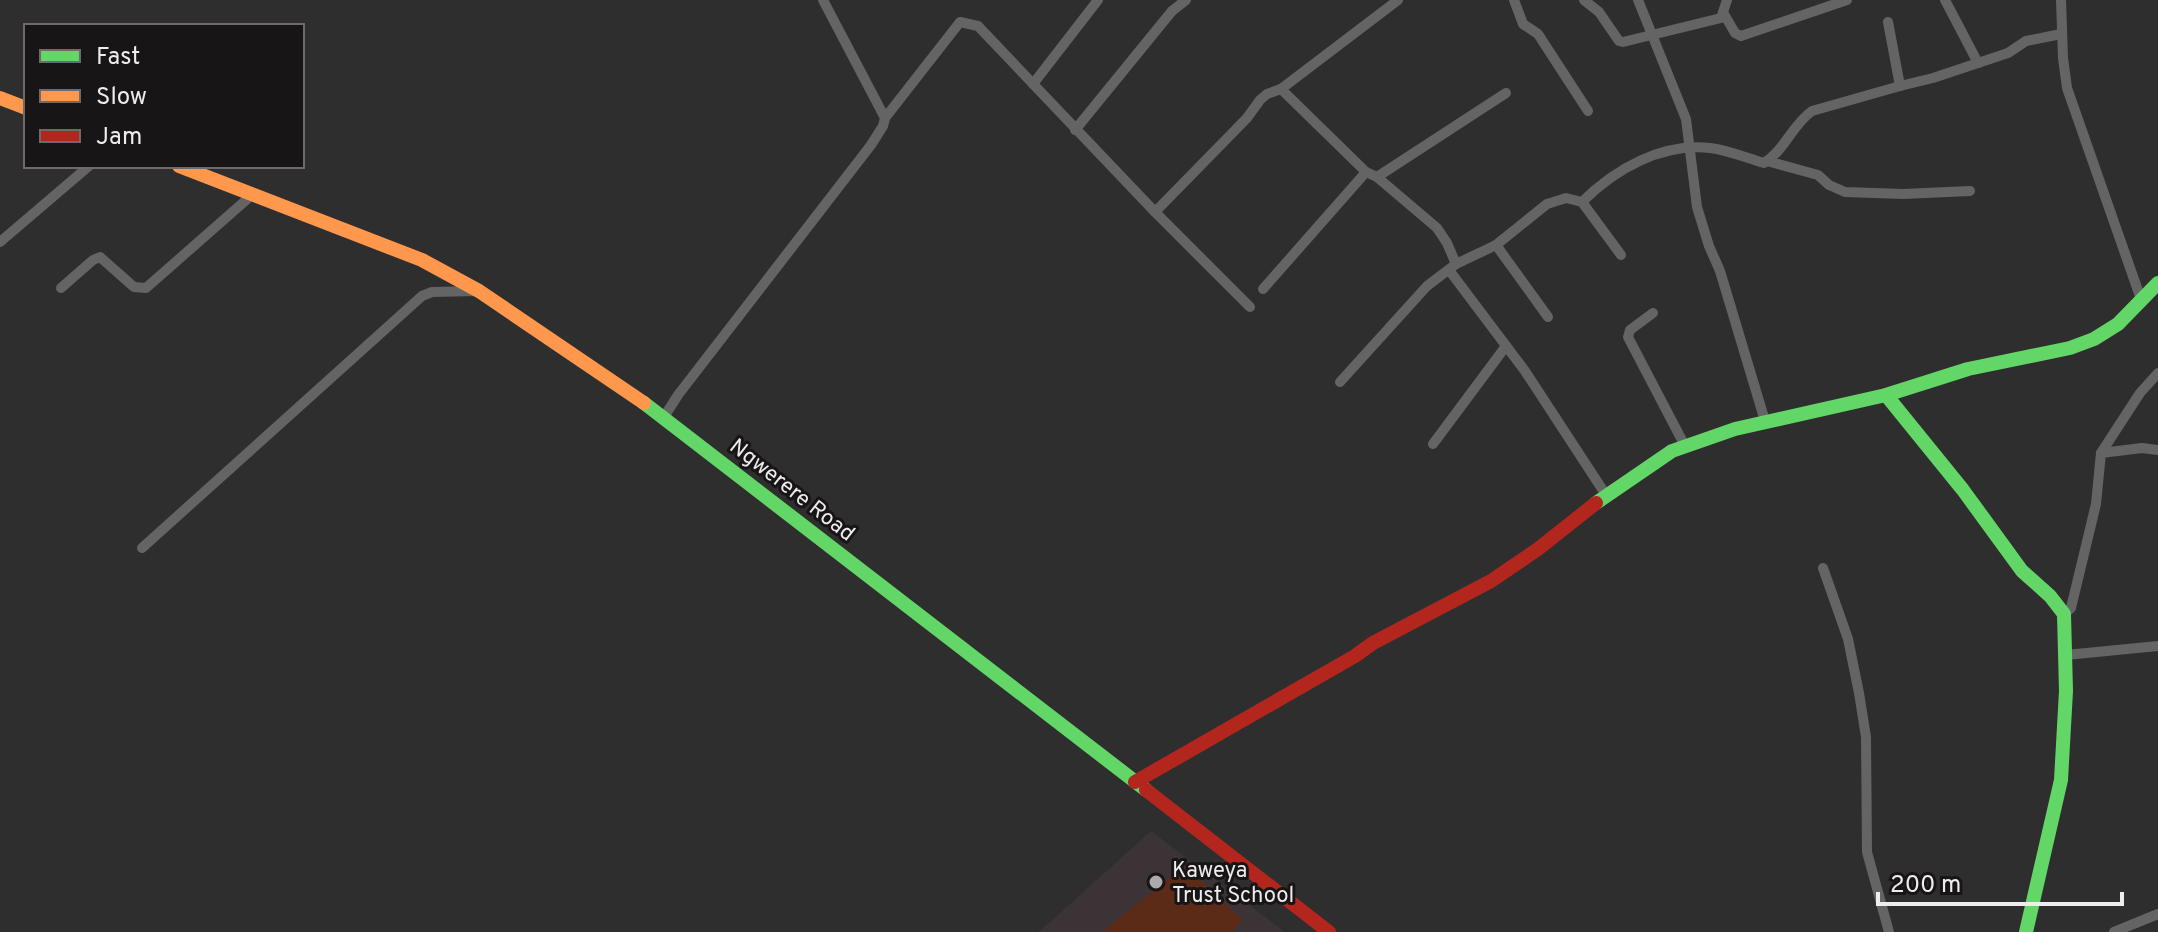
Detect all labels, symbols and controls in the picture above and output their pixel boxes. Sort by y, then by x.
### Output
legend [24,24,304,168]
text: Fast [96,43,140,73]
text: Slow [96,83,147,113]
text: Jam [96,123,142,153]
street label: Ngwerere Road [723,434,860,548]
scale bar [1878,856,2122,906]
place label: Kaweya Trust School [1172,858,1294,910]
text: 200 m [1890,871,1961,901]
marker: Kaweya Trust School [1147,873,1165,891]

